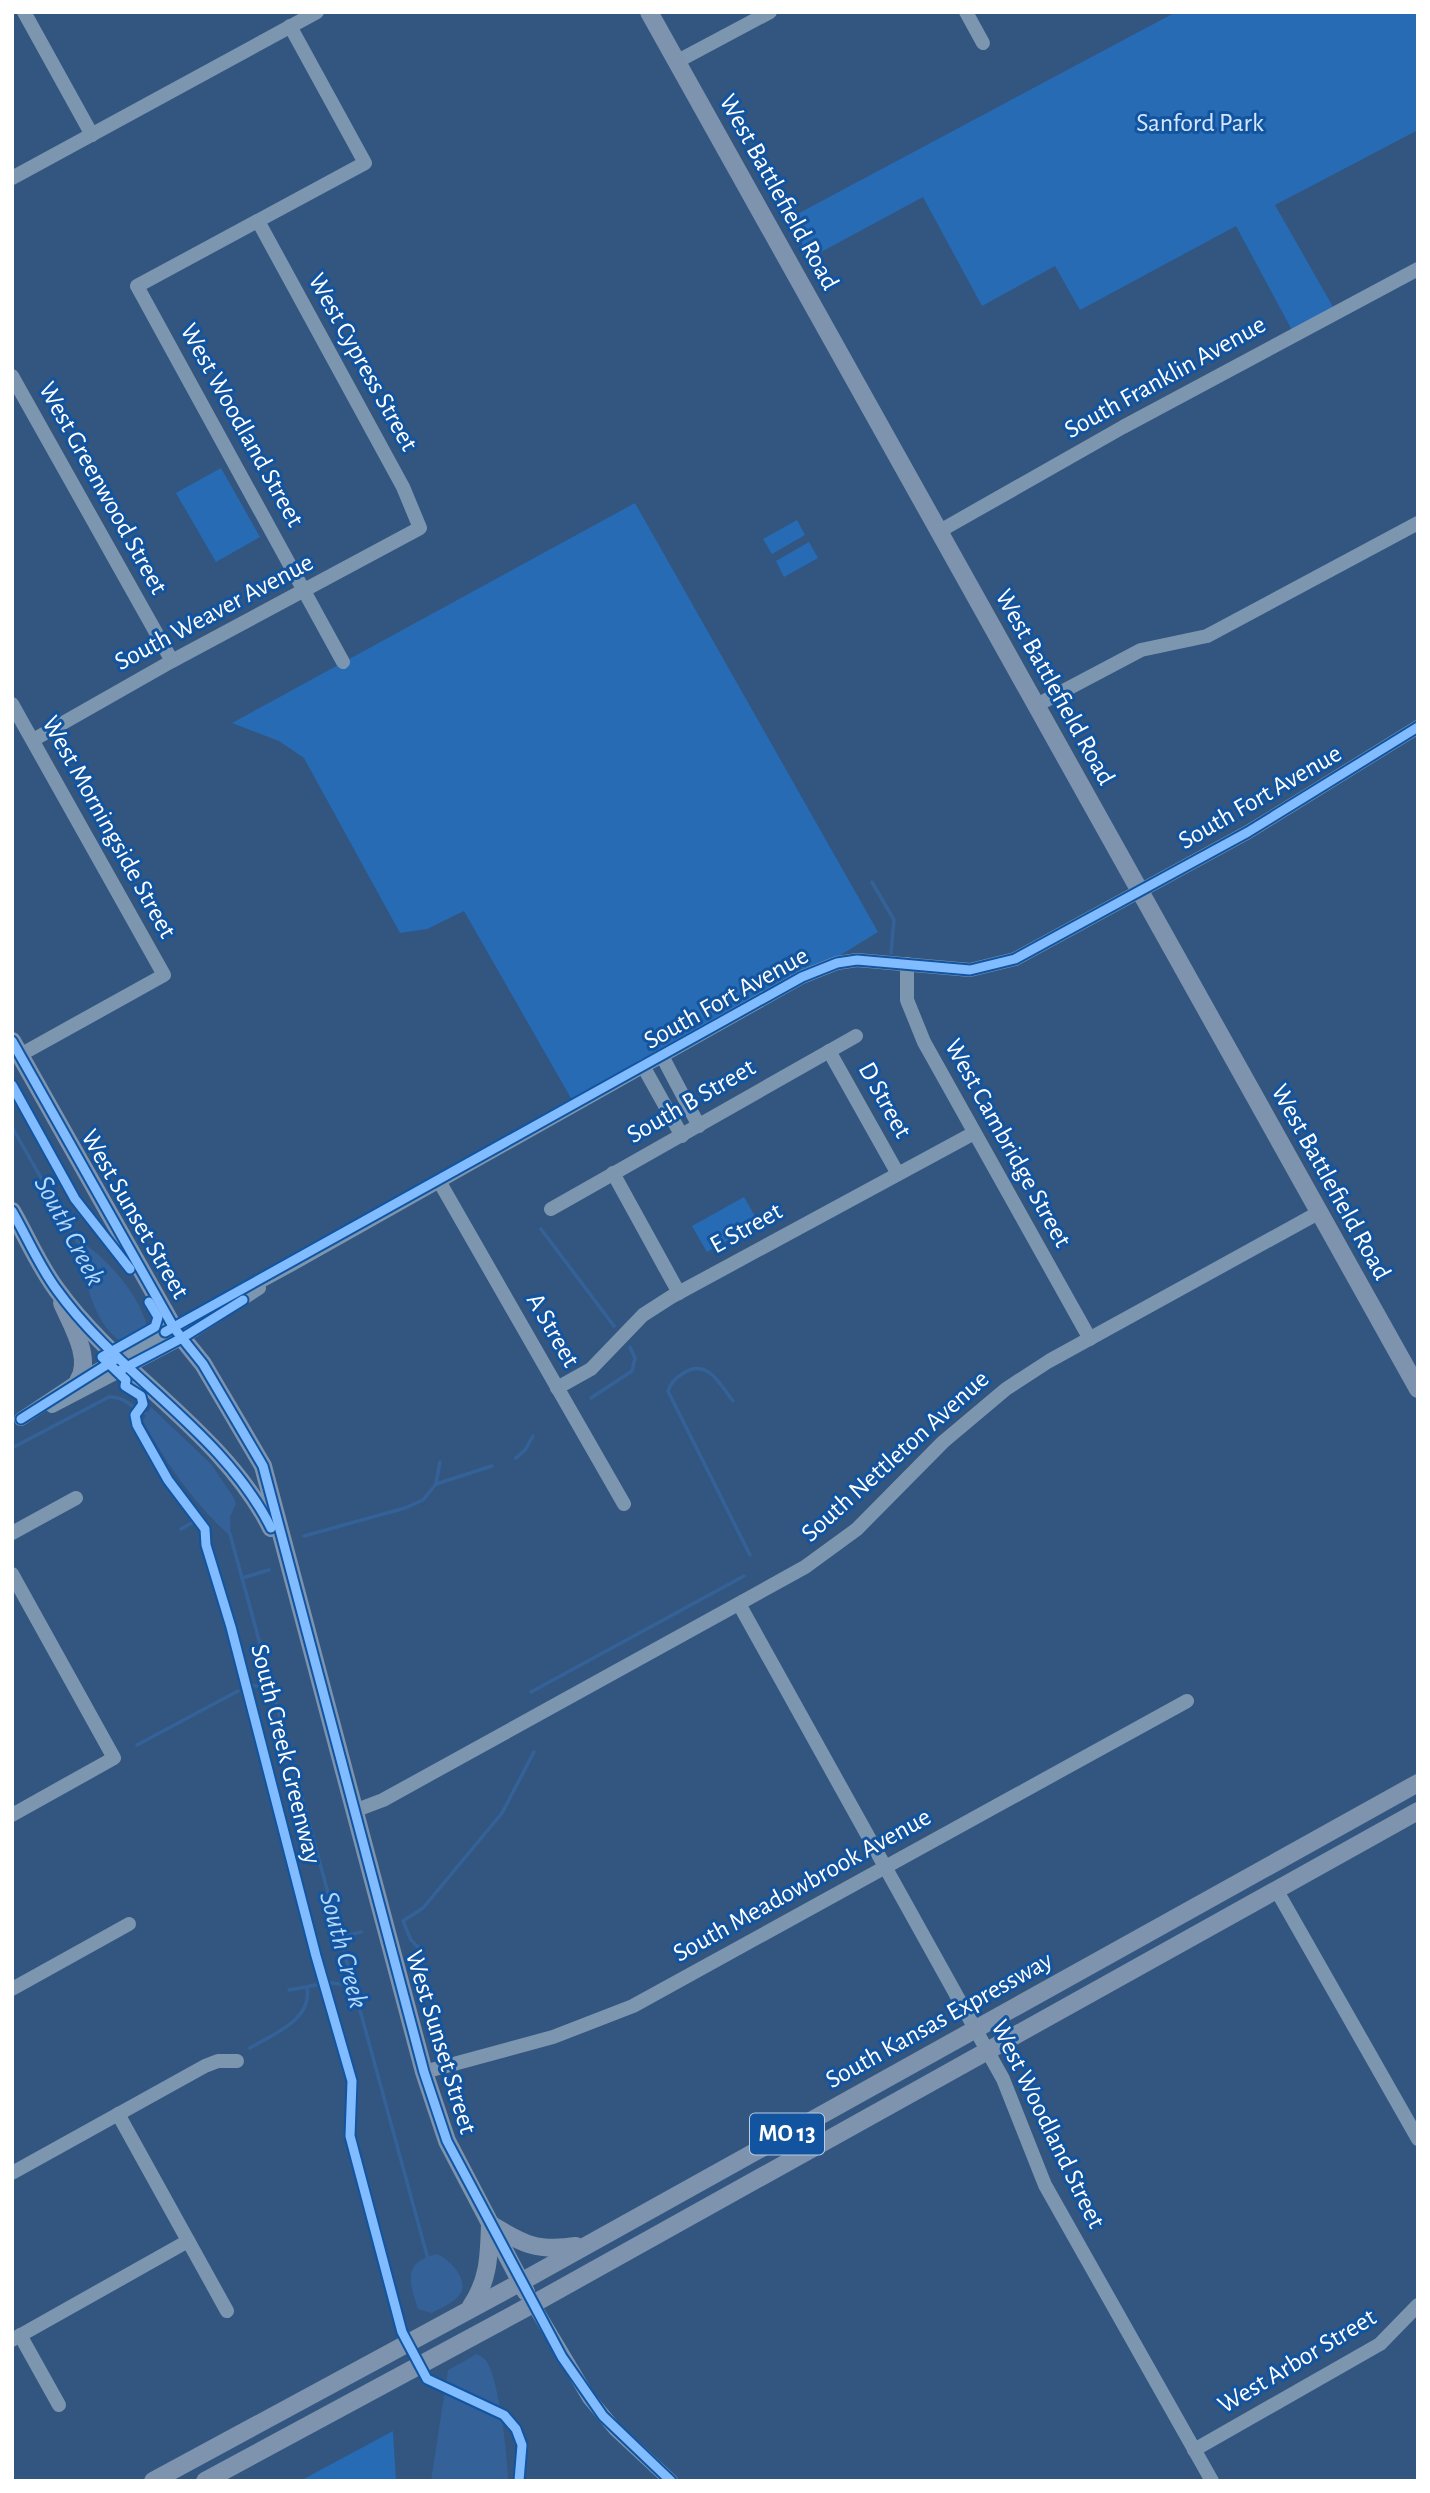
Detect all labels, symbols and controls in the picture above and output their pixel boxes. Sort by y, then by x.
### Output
street label: West Battlefield Road [714,90,844,294]
park label: Sanford Park [1136,110,1264,136]
street label: West Cypress Street [303,269,423,455]
street label: South Franklin Avenue [1060,311,1270,443]
street label: West Woodland Street [175,319,309,531]
street label: West Greenwood Street [34,378,172,598]
street label: South Weaver Avenue [110,549,318,675]
street label: West Battlefield Road [990,585,1120,789]
street label: West Morningside Street [37,711,181,943]
street label: South Fort Avenue [1174,740,1346,854]
street label: South Fort Avenue [639,942,813,1054]
street label: West Cambridge Street [940,1034,1076,1252]
street label: South B Street [622,1054,760,1148]
street label: D Street [854,1058,916,1142]
street label: West Battlefield Road [1266,1080,1396,1284]
street label: West Sunset Street [76,1125,194,1303]
water label: South Creek [28,1172,110,1291]
street label: E Street [706,1198,786,1258]
street label: A Street [522,1289,584,1371]
street label: South Nettleton Avenue [796,1365,994,1547]
street label: South Creek Greenway [246,1641,326,1867]
street label: South Meadowbrook Avenue [669,1803,935,1967]
water label: South Creek [314,1888,372,2012]
street label: West Sunset Street [401,1947,481,2137]
street label: South Kansas Expressway [821,1947,1057,2093]
street label: West Woodland Street [986,2016,1110,2232]
road number: MO 13 [750,2113,824,2154]
street label: West Arbor Street [1213,2304,1381,2418]

